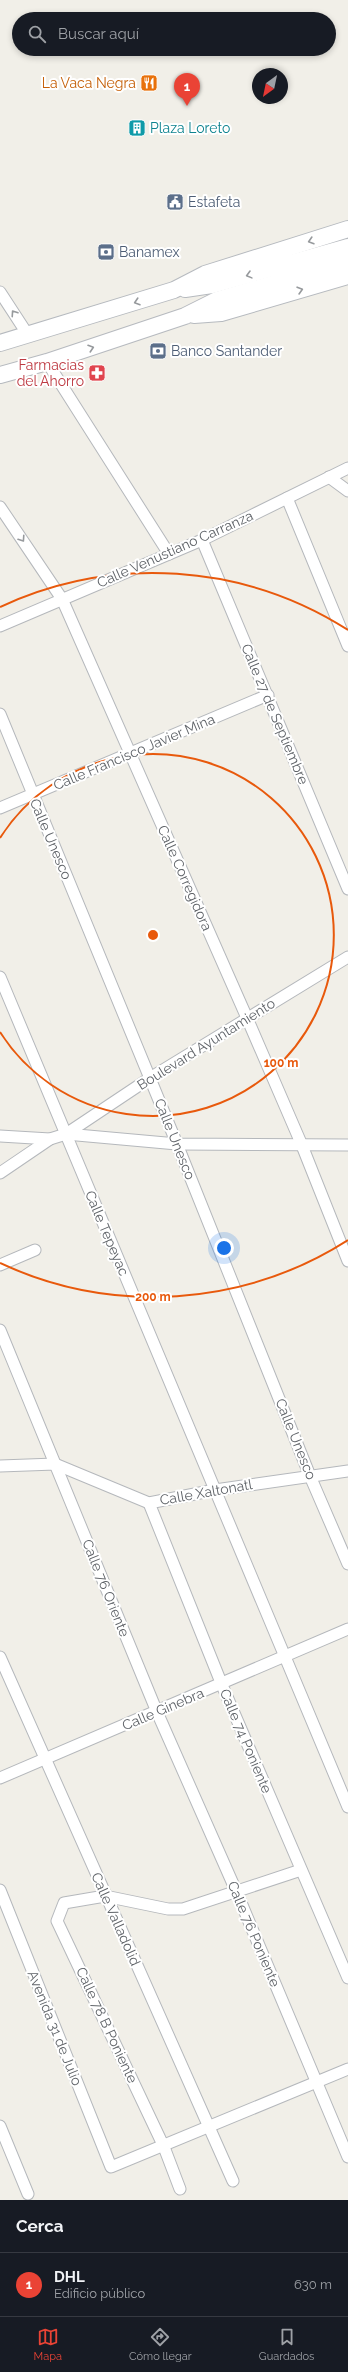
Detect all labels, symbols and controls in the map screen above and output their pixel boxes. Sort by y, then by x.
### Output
search box [12,12,336,56]
icon: search [26,23,48,45]
text: Buscar aquí [58,25,139,43]
north arrow [252,68,288,104]
restaurant icon: La Vaca Negra [139,73,159,93]
pin: 1 [174,73,200,106]
place label: La Vaca Negra [42,75,136,91]
building icon: Plaza Loreto [127,118,147,138]
place label: Plaza Loreto [150,120,230,136]
public building icon: Estafeta [165,192,185,212]
place label: Estafeta [188,194,240,210]
one-way arrow [308,236,315,245]
bank icon: Banamex [96,242,116,262]
place label: Banamex [119,244,180,260]
one-way arrow [246,270,253,278]
one-way arrow [296,286,303,295]
one-way arrow [133,298,140,306]
one-way arrow [11,310,19,317]
bank icon: Banco Santander [148,341,168,361]
place label: Banco Santander [171,343,282,359]
one-way arrow [87,344,94,352]
place label: Farmacias del Ahorro [17,357,84,389]
pharmacy icon: Farmacias del Ahorro [87,363,107,383]
street label: Calle Venustiano Carranza [95,507,255,591]
one-way arrow [17,535,24,542]
street label: Calle 27 de Septiembre [238,641,312,787]
street label: Calle Francisco Javier Mina [51,711,217,793]
street label: Calle Unesco [27,796,75,882]
street label: Calle Corregidora [155,823,215,933]
centre of rings [146,928,160,942]
street label: Boulevard Ayuntamiento [134,995,278,1093]
text: 100 m [264,1056,298,1070]
street label: Calle Unesco [151,1096,199,1182]
street label: Calle Tepeyac [82,1188,132,1278]
your location [214,1238,234,1258]
text: 200 m [135,1290,171,1304]
street label: Calle Unesco [272,1396,320,1482]
street label: Calle Xaltonatl [158,1476,254,1508]
street label: Calle 76 Oriente [79,1537,133,1639]
street label: Calle Ginebra [120,1685,206,1733]
street label: Calle 74 Poniente [217,1686,275,1796]
street label: Calle Valladolid [88,1870,144,1968]
street label: Calle 76 Poniente [224,1879,284,1989]
street label: Calle 78 B Poniente [73,1964,141,2086]
street label: Avenida 31 de Julio [25,1968,85,2088]
text: Cerca [16,2216,64,2236]
text: DHL [54,2268,85,2286]
text: 1 [26,2277,32,2292]
text: 630 m [294,2277,332,2292]
text: Edificio público [54,2286,145,2301]
tab: Mapa [34,2326,62,2363]
tab: Cómo llegar [129,2326,192,2363]
tab: Guardados [259,2326,314,2363]

